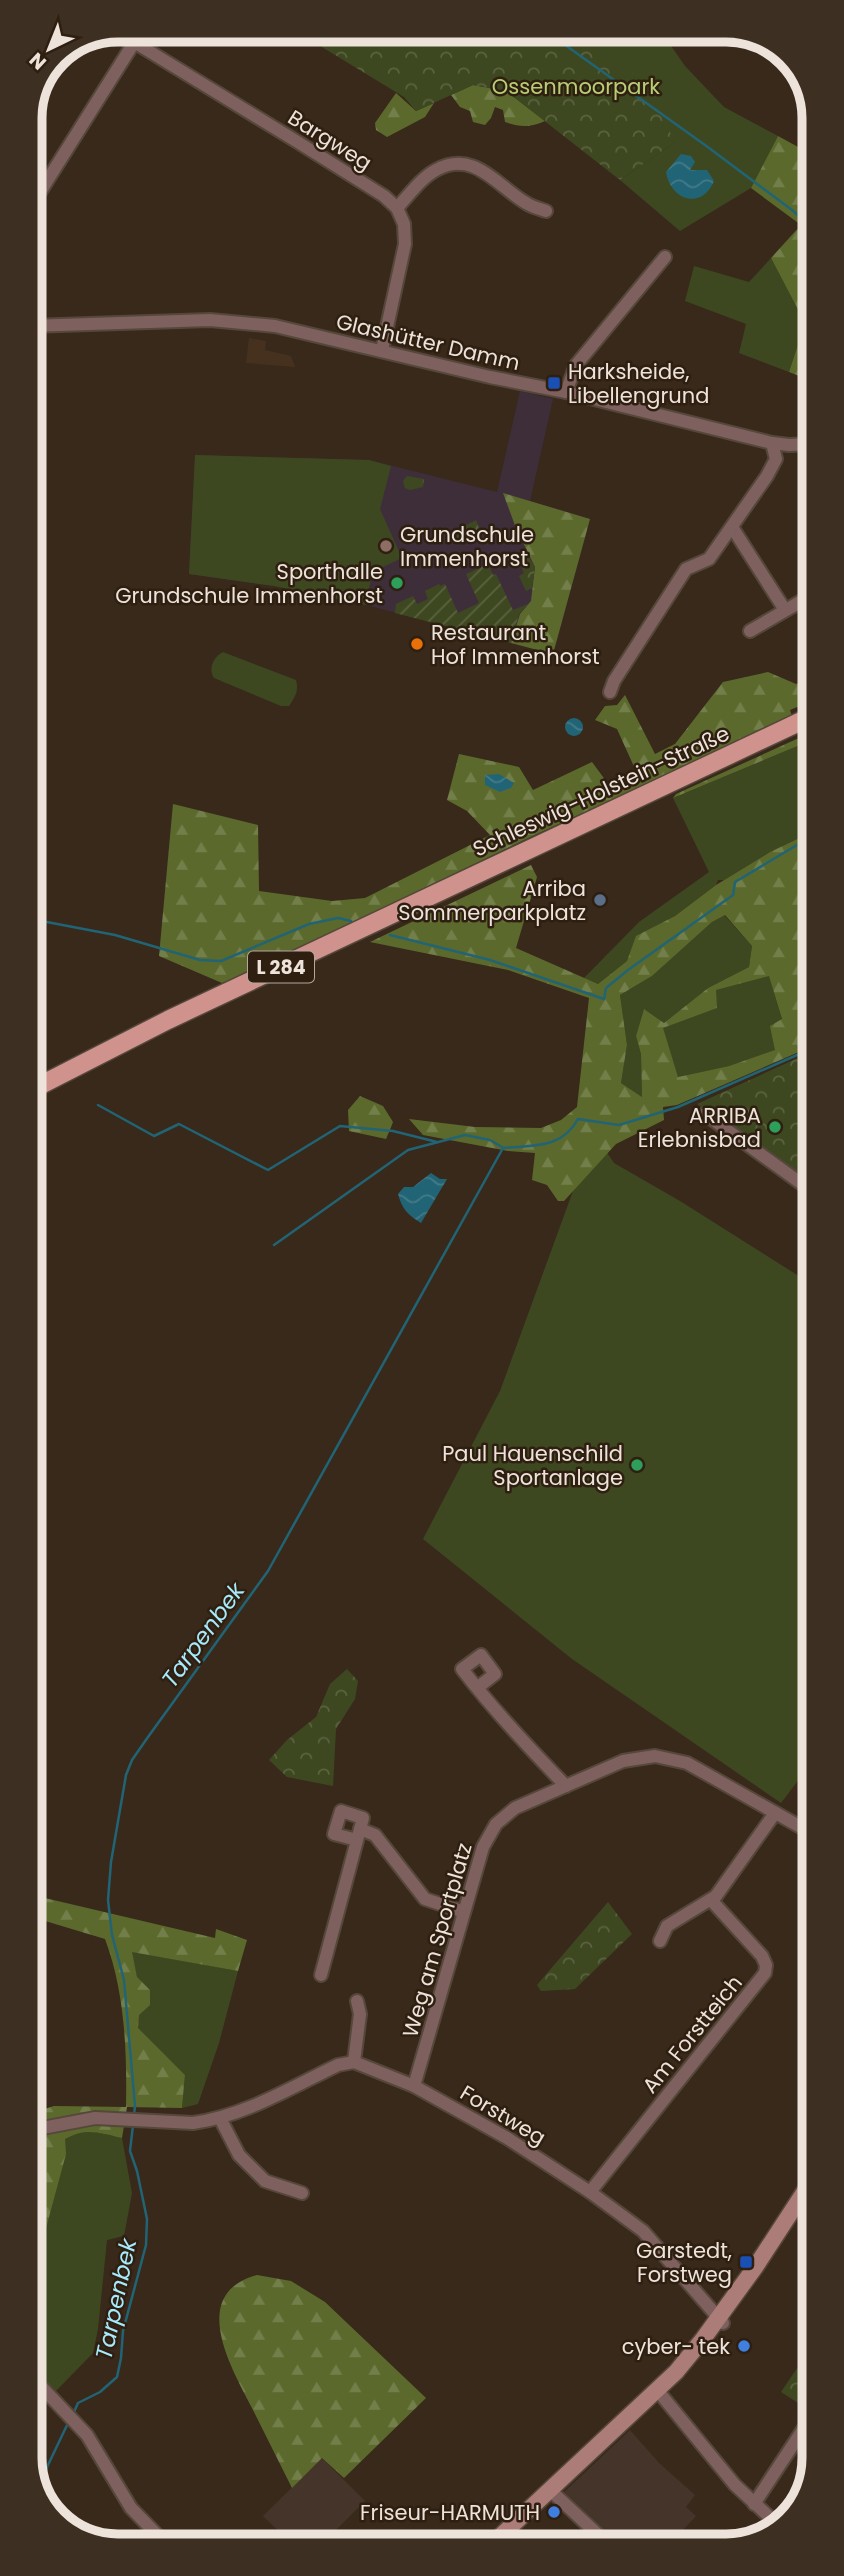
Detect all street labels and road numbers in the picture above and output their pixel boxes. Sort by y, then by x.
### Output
street label: Bargweg [283,103,377,177]
street label: Glashütter Damm [333,307,523,377]
street label: Schleswig-Holstein-Straße [468,719,734,863]
road number: L 284 [248,951,314,982]
street label: Weg am Sportplatz [395,1839,479,2041]
street label: Am Forstteich [635,1969,749,2099]
street label: Forstweg [455,2078,551,2152]

